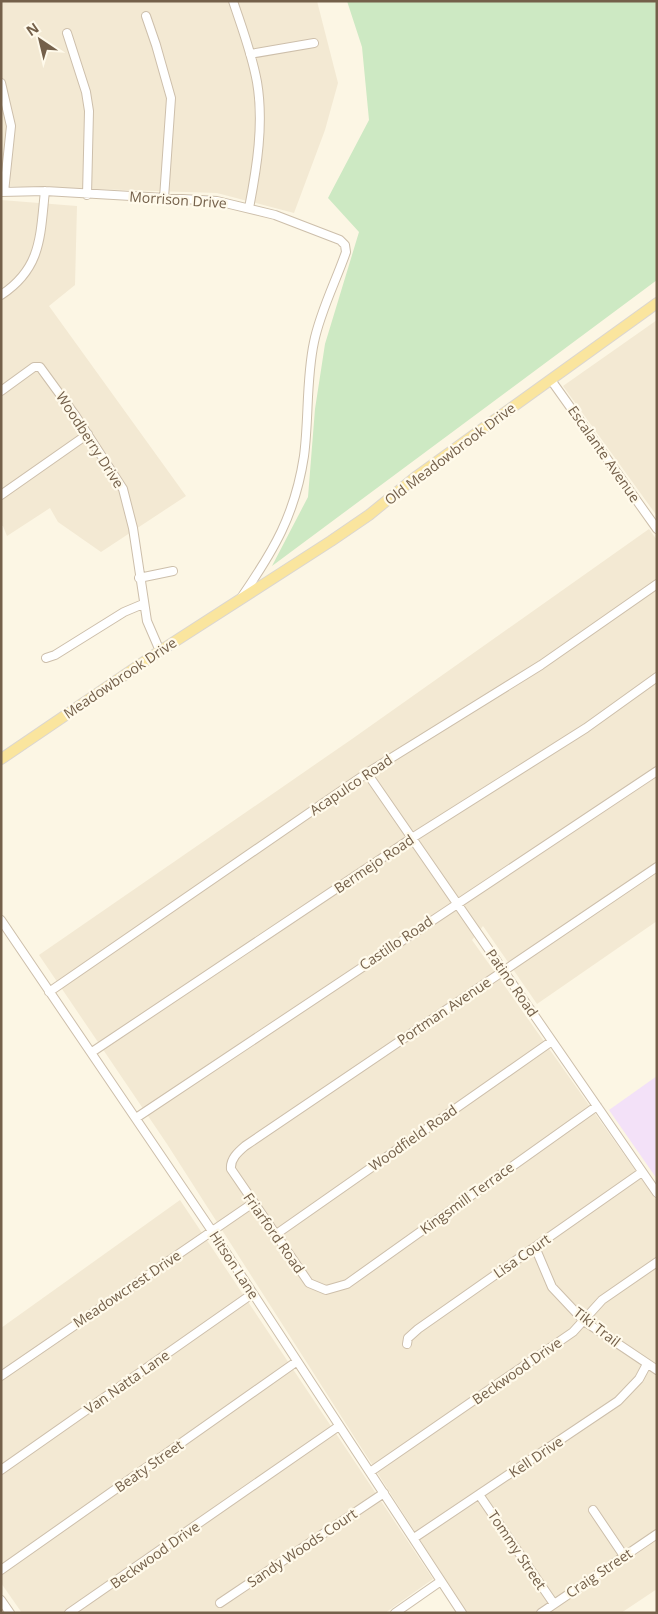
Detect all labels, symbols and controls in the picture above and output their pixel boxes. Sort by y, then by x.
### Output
north arrow [15,15,65,65]
text: N [22,18,42,40]
street label: Morrison Drive [129,187,228,212]
street label: Woodberry Drive [52,388,129,492]
street label: Old Meadowbrook Drive [380,398,519,509]
street label: Escalante Avenue [564,402,645,506]
street label: Meadowbrook Drive [59,633,180,722]
street label: Acapulco Road [306,750,396,819]
street label: Bermejo Road [330,830,417,897]
street label: Castillo Road [355,911,436,974]
street label: Patino Road [482,945,543,1020]
street label: Portman Avenue [393,972,494,1049]
street label: Woodfield Road [365,1100,461,1175]
street label: Kingsmill Terrace [416,1157,518,1238]
street label: Friarford Road [240,1189,309,1277]
street label: Hitson Lane [205,1227,264,1303]
street label: Lisa Court [489,1229,554,1282]
street label: Meadowcrest Drive [69,1245,184,1332]
street label: Tiki Trail [570,1302,624,1351]
street label: Beckwood Drive [468,1333,565,1409]
street label: Van Natta Lane [80,1345,173,1418]
street label: Kell Drive [505,1431,567,1482]
street label: Beaty Street [111,1435,187,1496]
street label: Sandy Woods Court [243,1504,360,1591]
street label: Tommy Street [484,1506,551,1593]
street label: Beckwood Drive [106,1517,203,1593]
street label: Craig Street [562,1543,636,1602]

